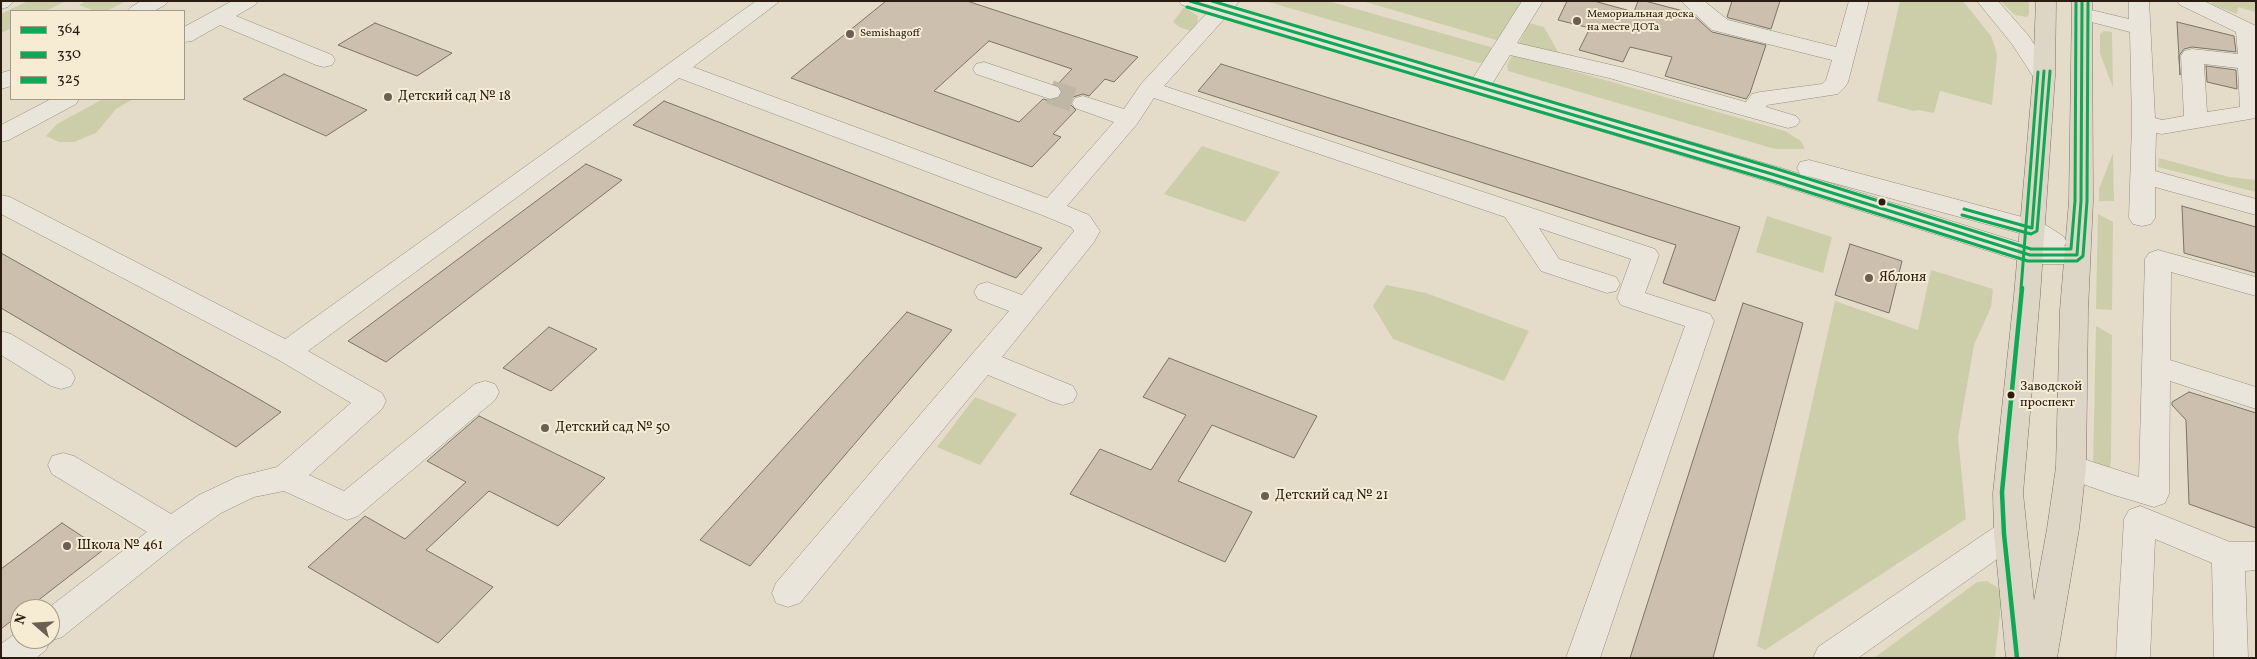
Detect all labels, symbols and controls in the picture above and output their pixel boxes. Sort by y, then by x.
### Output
place label: Мемориальная доска на месте ДОТа [1587,8,1694,34]
legend [10,10,185,100]
marker: Мемориальная доска на месте ДОТа [1571,15,1583,27]
text: 364 [57,19,81,40]
place label: Semishagoff [860,27,920,41]
marker: Semishagoff [844,28,856,40]
text: 330 [57,44,81,65]
text: 325 [57,69,80,90]
place label: Детский сад № 18 [398,89,511,105]
marker: Детский сад № 18 [382,91,394,103]
unlabelled marker [1877,197,1887,207]
place label: Яблоня [1879,270,1926,286]
marker: Яблоня [1863,272,1875,284]
place label: Заводской проспект [2020,380,2082,411]
marker: Заводской проспект [2006,390,2016,400]
place label: Детский сад № 50 [555,420,670,436]
marker: Детский сад № 50 [539,422,551,434]
place label: Детский сад № 21 [1275,488,1388,504]
marker: Детский сад № 21 [1259,490,1271,502]
place label: Школа № 461 [77,538,163,554]
marker: Школа № 461 [61,540,73,552]
north arrow [10,599,60,649]
text: N [11,611,32,627]

